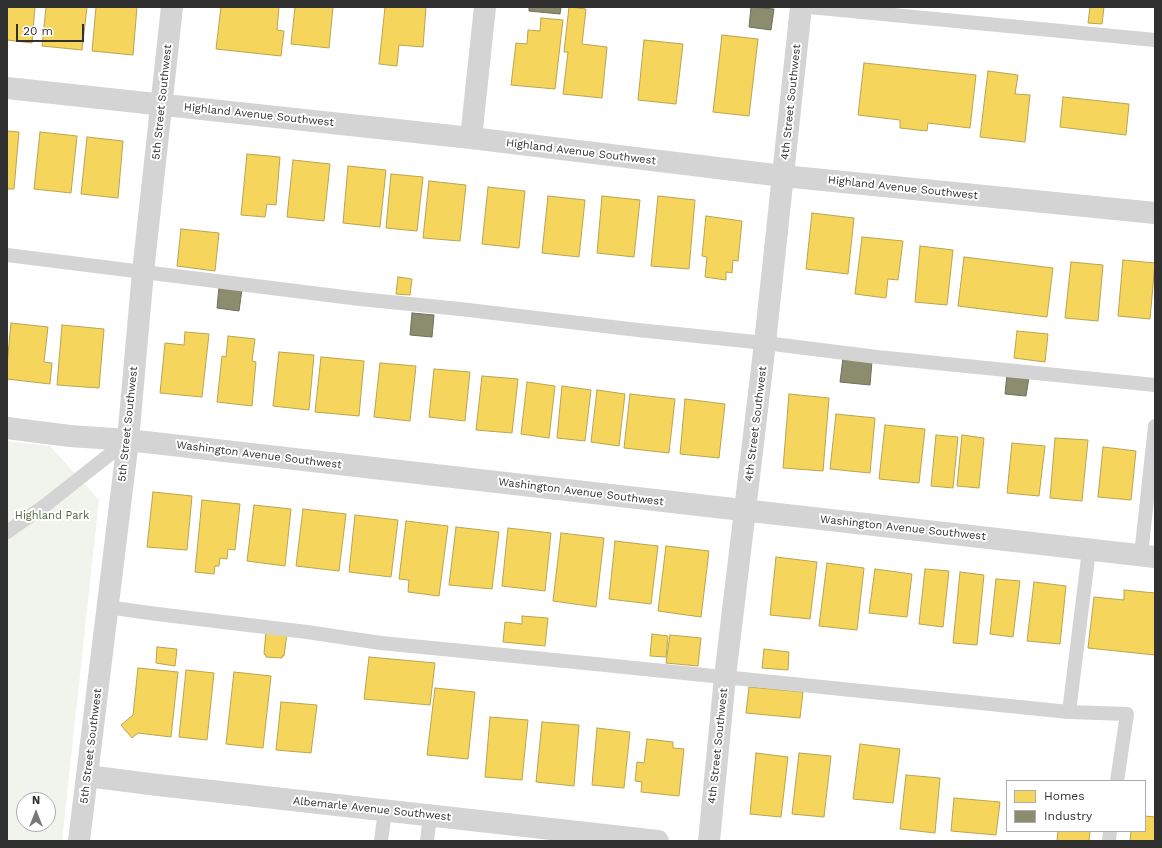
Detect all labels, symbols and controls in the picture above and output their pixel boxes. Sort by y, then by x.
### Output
scale bar [18,16,86,42]
text: 20 m [23,24,53,38]
street label: 4th Street Southwest [778,43,804,161]
street label: 5th Street Southwest [149,44,175,160]
street label: Highland Avenue Southwest [183,101,335,129]
street label: Highland Avenue Southwest [505,136,657,168]
street label: Highland Avenue Southwest [827,174,979,202]
street label: 4th Street Southwest [742,365,770,483]
street label: 5th Street Southwest [115,366,141,482]
street label: Washington Avenue Southwest [176,438,342,472]
street label: Washington Avenue Southwest [498,475,664,509]
park label: Highland Park [15,509,89,523]
street label: Washington Avenue Southwest [820,513,986,543]
street label: 4th Street Southwest [705,687,731,805]
street label: 5th Street Southwest [77,688,105,804]
legend [1006,780,1146,832]
text: Homes [1044,789,1085,803]
north arrow [16,792,56,832]
text: N [32,794,40,807]
street label: Albemarle Avenue Southwest [292,794,452,824]
text: Industry [1044,809,1092,823]

